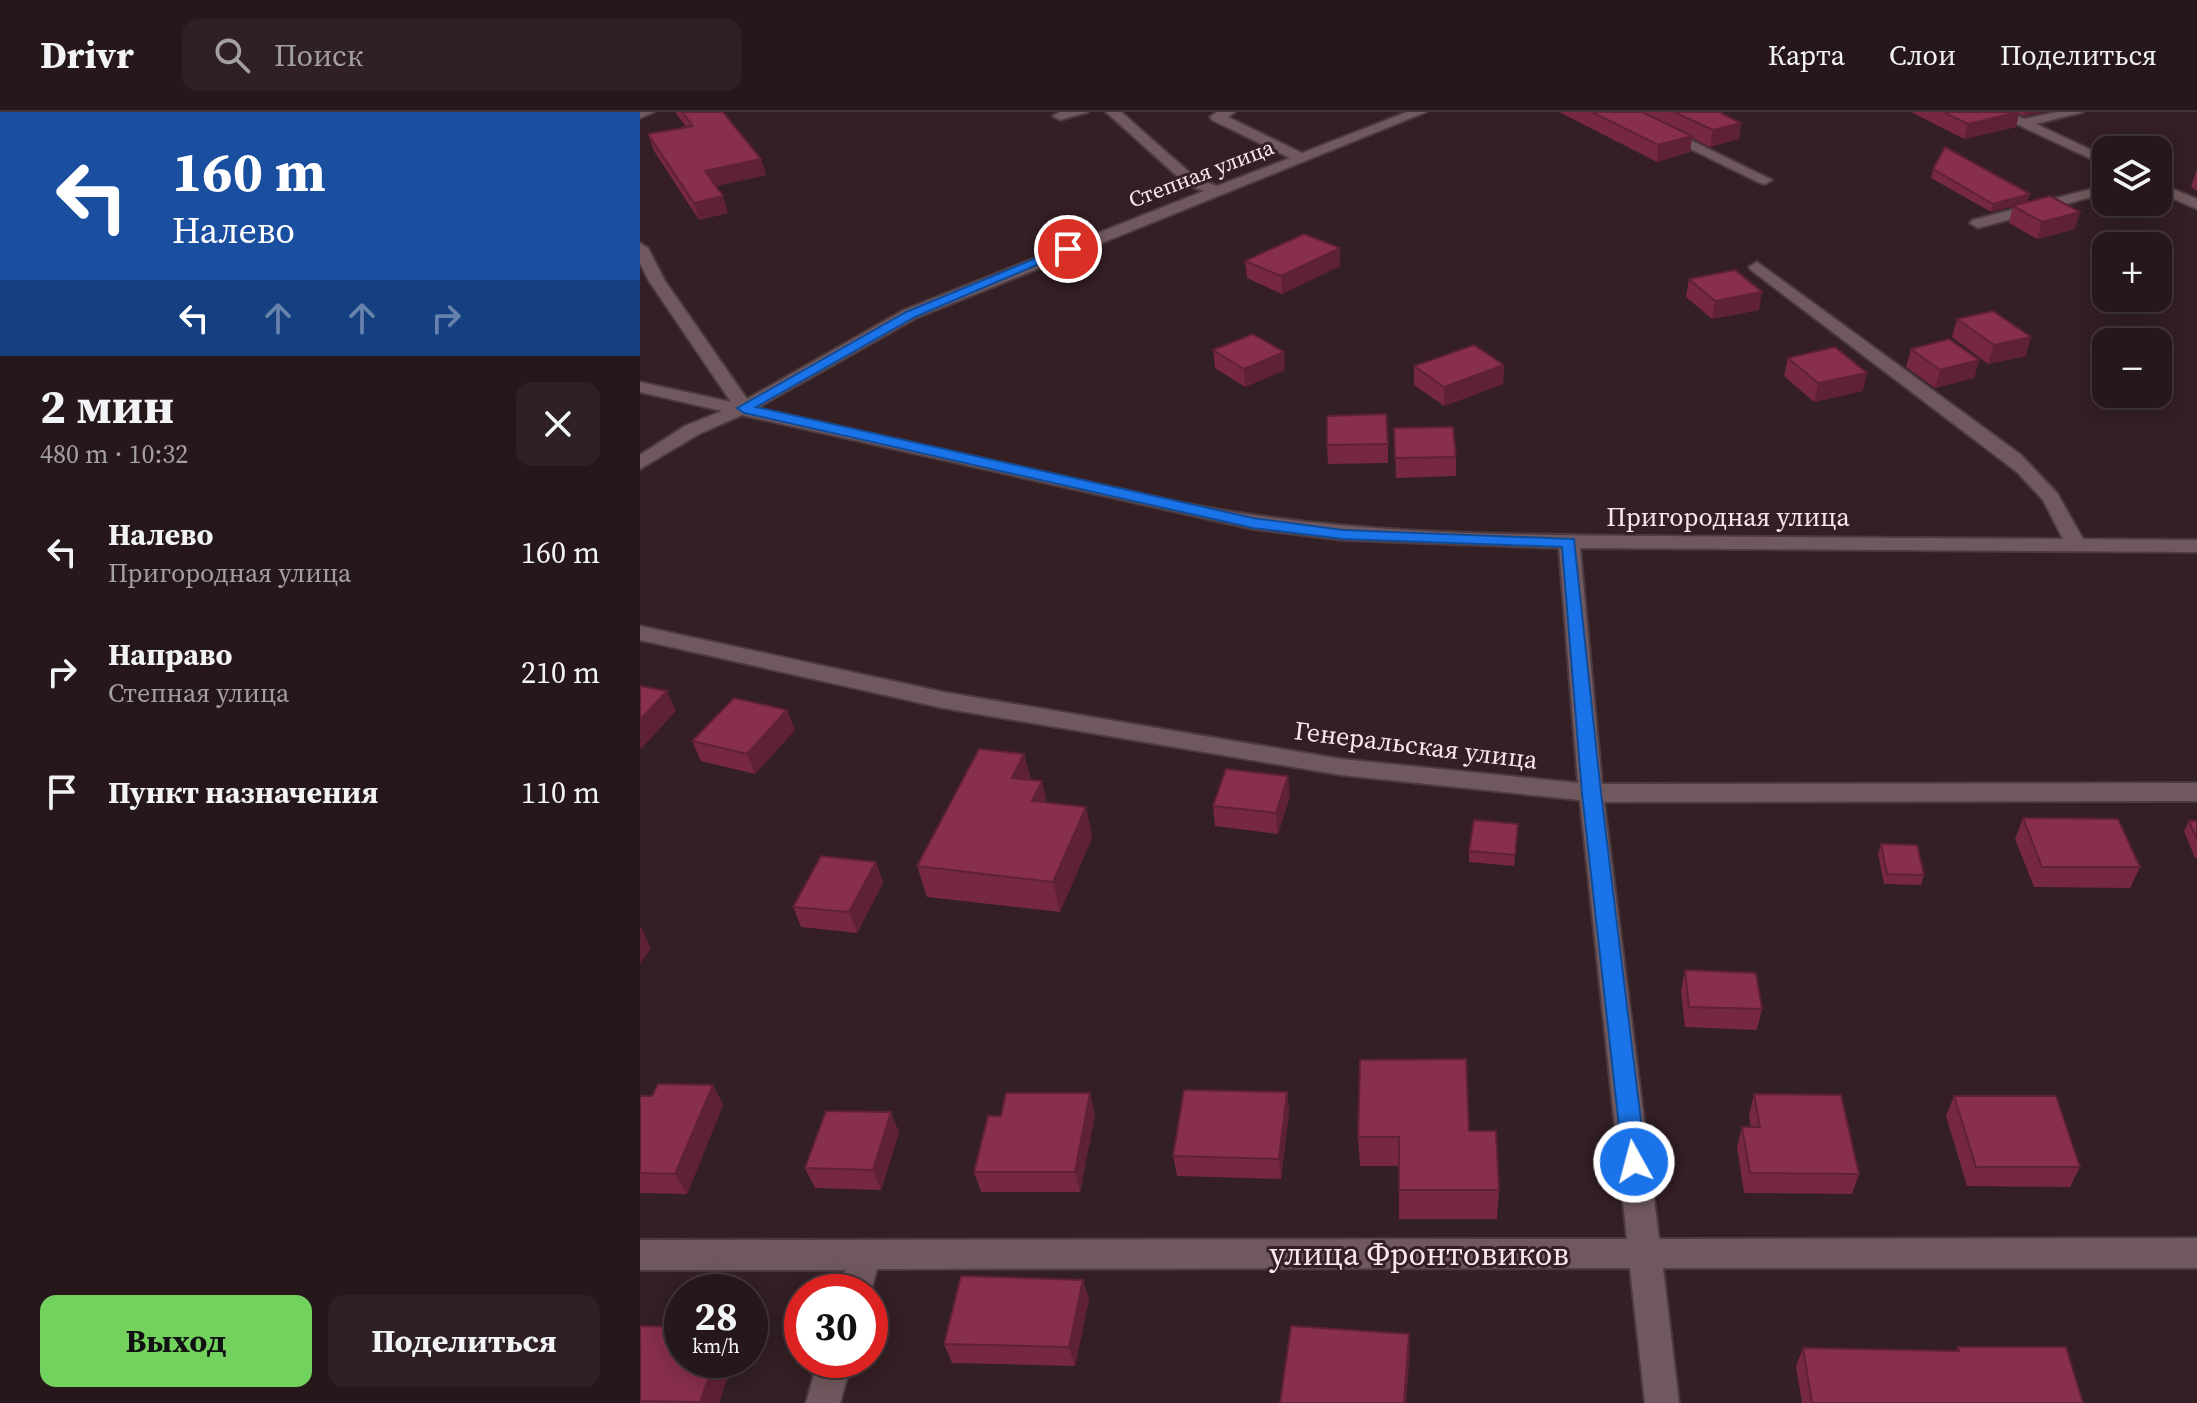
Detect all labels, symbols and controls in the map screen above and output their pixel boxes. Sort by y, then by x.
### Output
search box [182,19,742,91]
text: Drivr [40,29,134,81]
icon: search [210,33,254,77]
text: Поиск [274,35,363,76]
text: Карта [1768,36,1845,74]
text: Слои [1889,36,1956,74]
text: Поделиться [2000,36,2157,74]
street label: Степная улица [1124,131,1279,215]
text: 160 m [172,133,326,210]
map controls [2092,136,2172,408]
button: layers [2092,136,2172,216]
icon: left [40,144,144,248]
text: Налево [172,206,295,255]
pin [1034,215,1102,283]
icon: arrive [1046,227,1090,271]
button: + [2092,232,2172,312]
icon: left [172,296,216,340]
icon: ahead [256,296,300,340]
icon: ahead [340,296,384,340]
icon: right [424,296,468,340]
button: − [2092,328,2172,408]
text: 2 мин [40,373,174,439]
button: close [516,382,600,466]
text: 480 m · 10:32 [40,436,188,472]
street label: Пригородная улица [1606,499,1850,535]
text: Налево [108,514,213,555]
icon: left [40,530,84,574]
text: 160 m [521,532,600,573]
text: Пригородная улица [108,555,351,591]
text: Направо [108,634,232,675]
icon: right [40,650,84,694]
text: 210 m [521,652,600,693]
text: Степная улица [108,675,289,711]
street label: Генеральская улица [1292,712,1540,778]
icon: arrive [40,770,84,814]
text: Пункт назначения [108,772,378,813]
text: 110 m [521,772,600,813]
position arrow [1592,1120,1676,1204]
street label: улица Фронтовиков [1269,1232,1569,1276]
speed limit sign: 30 [784,1274,888,1378]
text: 28 [694,1289,738,1343]
button: Выход [40,1295,312,1387]
button: Поделиться [328,1295,600,1387]
text: km/h [692,1332,740,1360]

